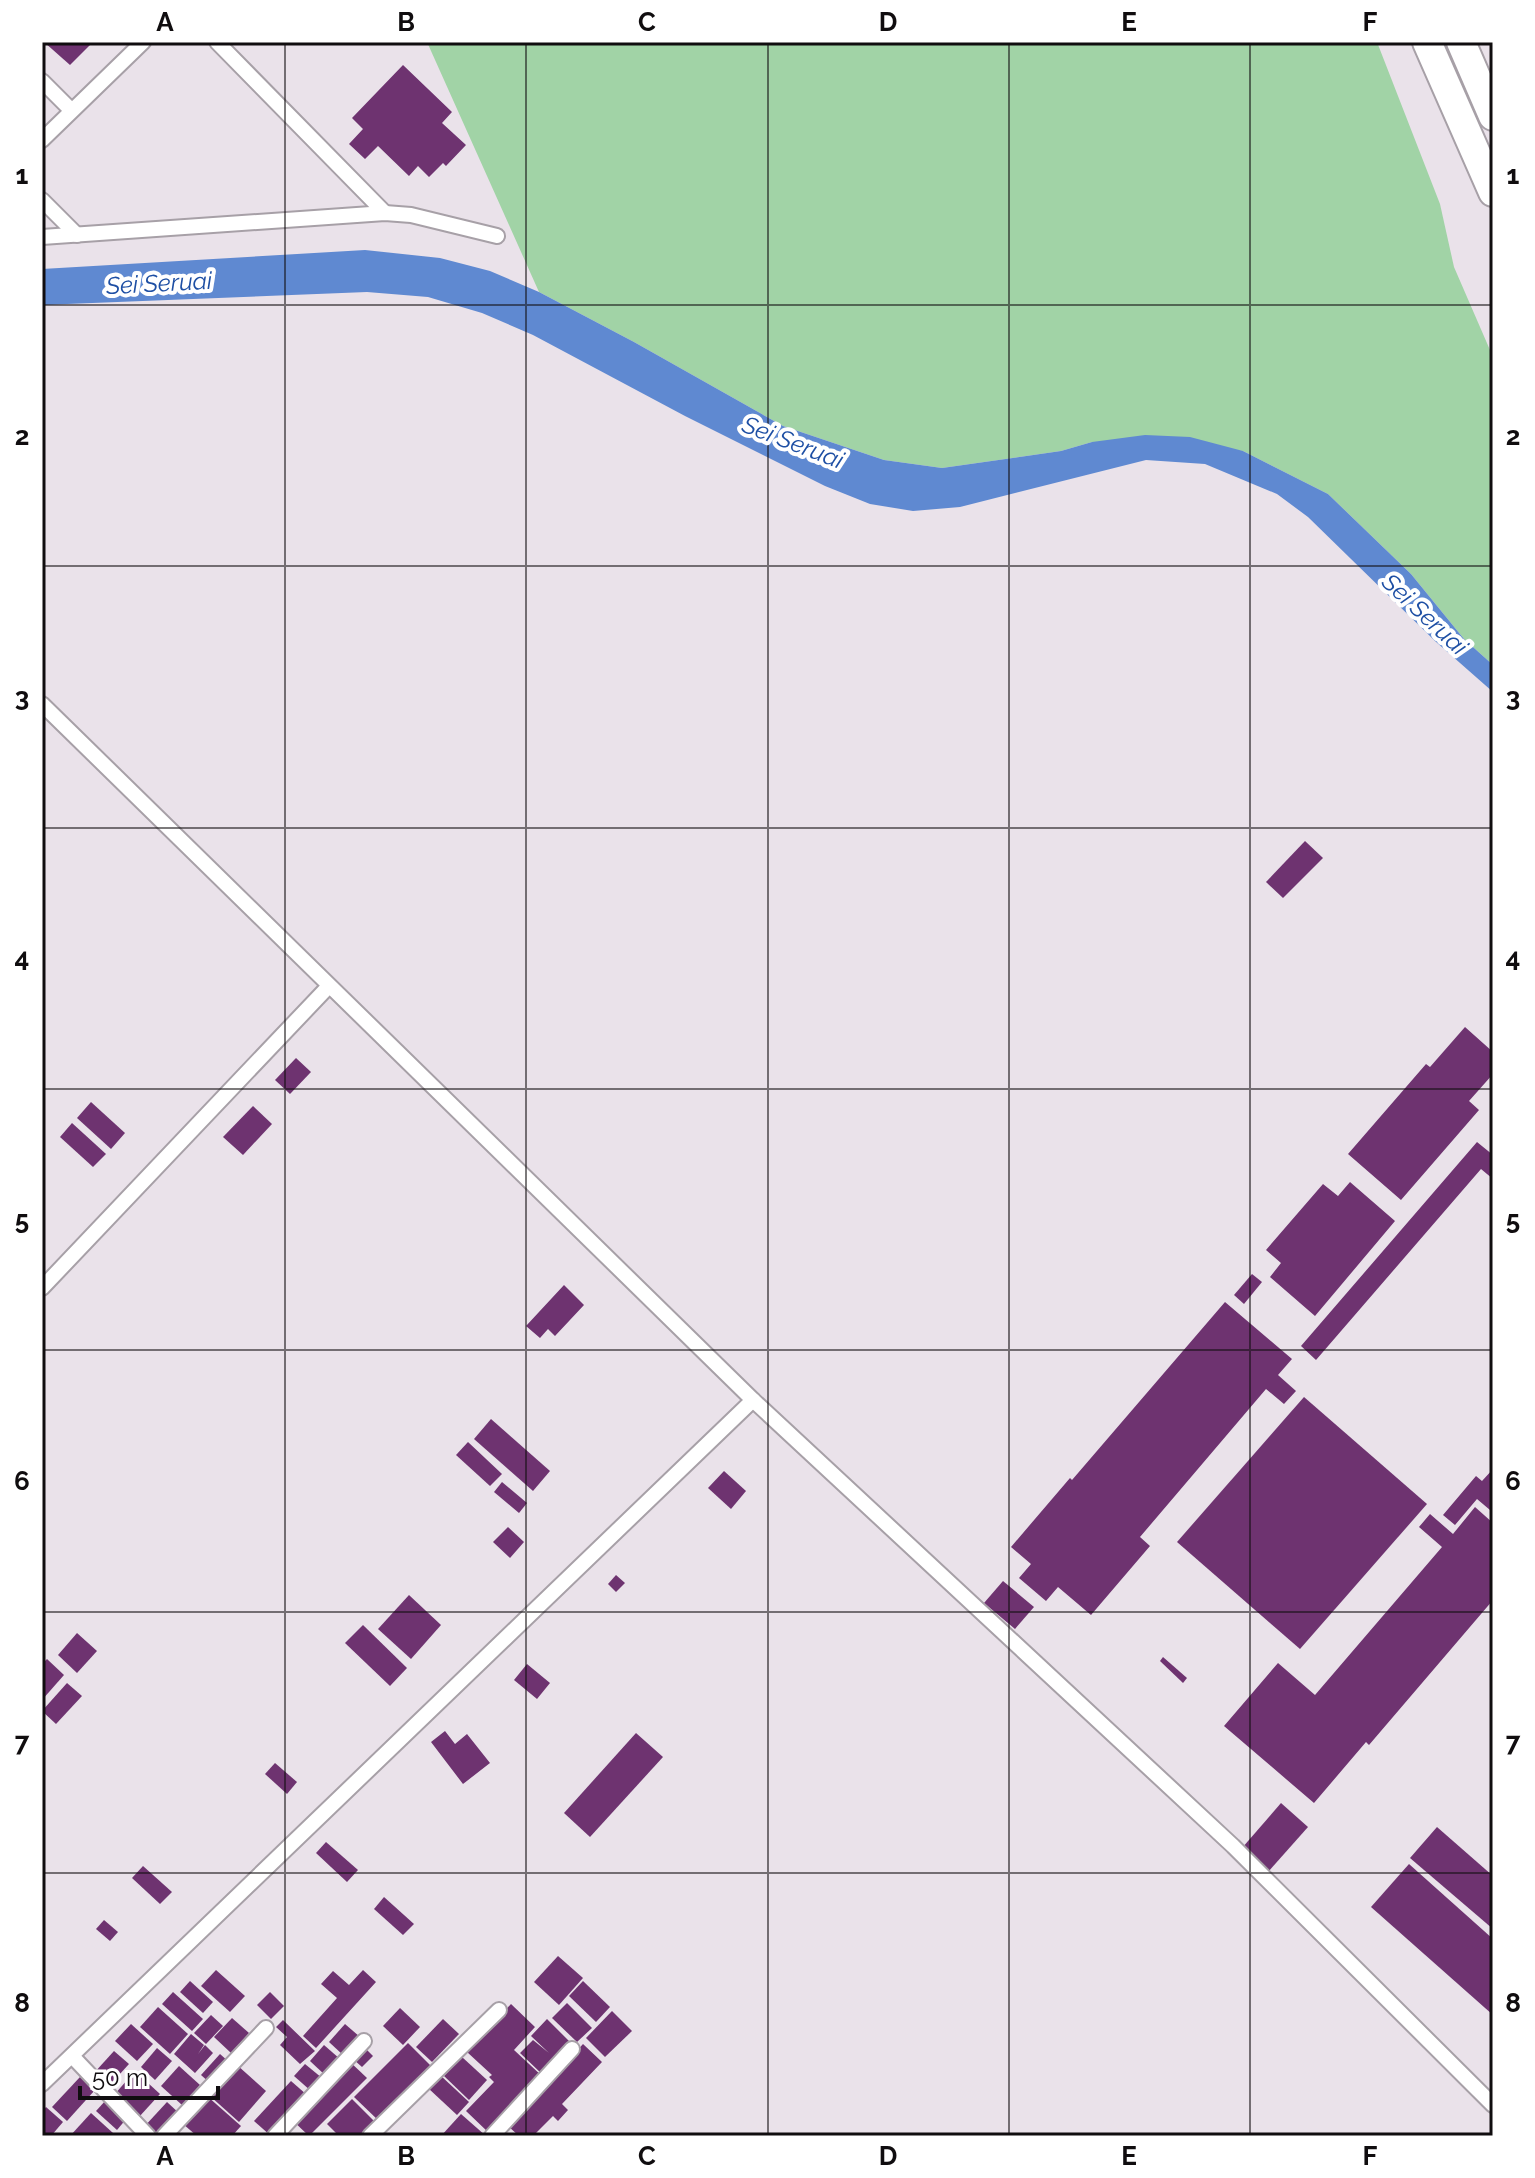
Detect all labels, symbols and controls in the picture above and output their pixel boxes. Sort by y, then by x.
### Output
text: A [156,7,174,37]
text: B [397,7,415,37]
text: C [638,7,656,37]
text: D [879,7,897,37]
text: E [1121,7,1137,37]
text: F [1363,7,1378,37]
text: 1 [16,160,29,190]
text: 1 [1507,160,1520,190]
water label: Sei Seruai [104,266,214,300]
water label: Sei Seruai [737,409,849,475]
text: 2 [15,421,29,451]
text: 2 [1506,421,1520,451]
water label: Sei Seruai [1376,566,1474,661]
text: 3 [15,682,29,712]
text: 3 [1506,682,1520,712]
text: 4 [15,943,29,973]
text: 4 [1506,943,1520,973]
text: 5 [15,1205,29,1235]
text: 5 [1506,1205,1520,1235]
text: 6 [14,1466,30,1496]
text: 6 [1505,1466,1521,1496]
text: 7 [15,1727,30,1757]
text: 7 [1506,1727,1521,1757]
text: 8 [14,1988,30,2018]
text: 8 [1505,1988,1521,2018]
scale bar [80,2050,218,2100]
text: 50 m [92,2063,148,2092]
text: A [156,2141,174,2171]
text: B [397,2141,415,2171]
text: C [638,2141,656,2171]
text: D [879,2141,897,2171]
text: E [1121,2141,1137,2171]
text: F [1363,2141,1378,2171]

